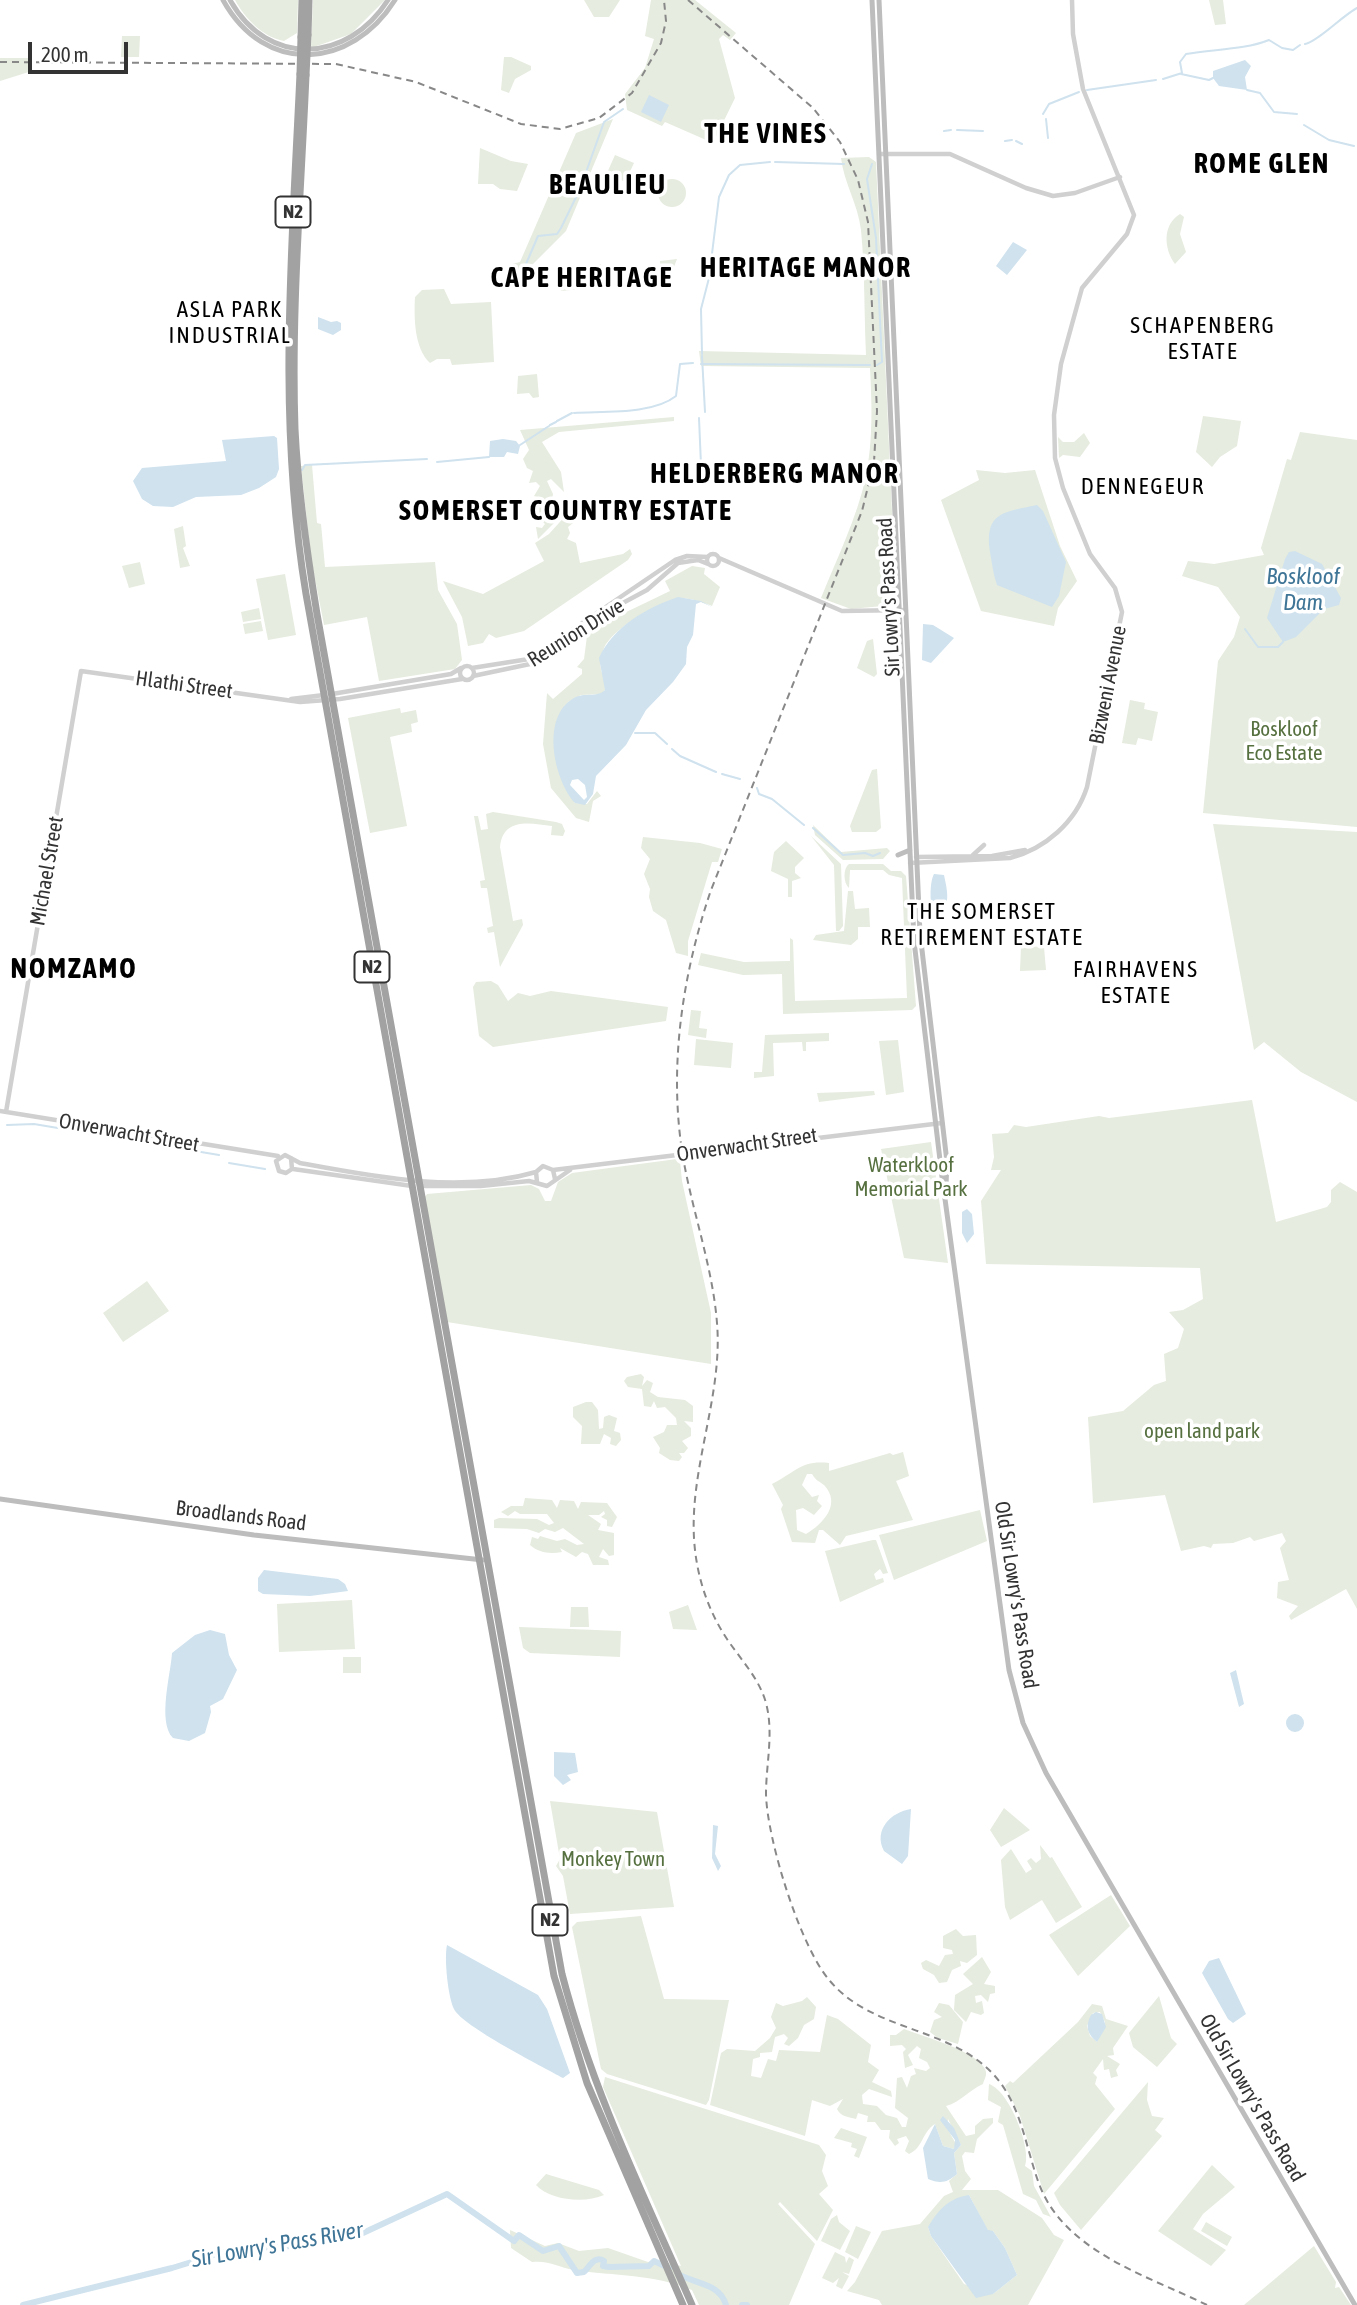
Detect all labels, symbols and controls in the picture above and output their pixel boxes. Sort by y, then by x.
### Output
scale bar [32,28,131,72]
text: 200 m [41,42,89,66]
district label: THE VINES [705,117,827,151]
district label: ROME GLEN [1195,147,1329,181]
district label: BEAULIEU [550,168,666,202]
road number: N2 [276,196,310,228]
district label: HERITAGE MANOR [702,251,910,285]
district label: CAPE HERITAGE [492,261,672,295]
district label: ASLA PARK INDUSTRIAL [170,296,290,350]
district label: SCHAPENBERG ESTATE [1132,312,1274,366]
district label: HELDERBERG MANOR [652,457,898,491]
district label: DENNEGEUR [1082,473,1204,501]
district label: SOMERSET COUNTRY ESTATE [402,494,730,528]
street label: Sir Lowry's Pass Road [872,517,906,677]
water label: Boskloof Dam [1266,563,1340,617]
street label: Reunion Drive [523,593,629,673]
street label: Bizweni Avenue [1084,624,1132,746]
street label: Hlathi Street [134,666,234,704]
park label: Boskloof Eco Estate [1245,716,1323,766]
street label: Michael Street [25,814,69,928]
district label: THE SOMERSET RETIREMENT ESTATE [882,898,1082,952]
road number: N2 [354,951,390,982]
district label: NOMZAMO [11,952,137,986]
district label: FAIRHAVENS ESTATE [1074,956,1198,1010]
street label: Onverwacht Street [57,1108,201,1158]
street label: Onverwacht Street [675,1123,819,1167]
park label: Waterkloof Memorial Park [855,1152,967,1202]
park label: open land park [1144,1418,1260,1444]
street label: Broadlands Road [174,1495,308,1537]
street label: Old Sir Lowry's Pass Road [989,1499,1043,1691]
park label: Monkey Town [561,1846,665,1872]
road number: N2 [532,1904,568,1936]
street label: Old Sir Lowry's Pass Road [1194,2010,1310,2186]
water label: Sir Lowry's Pass River [189,2216,365,2274]

